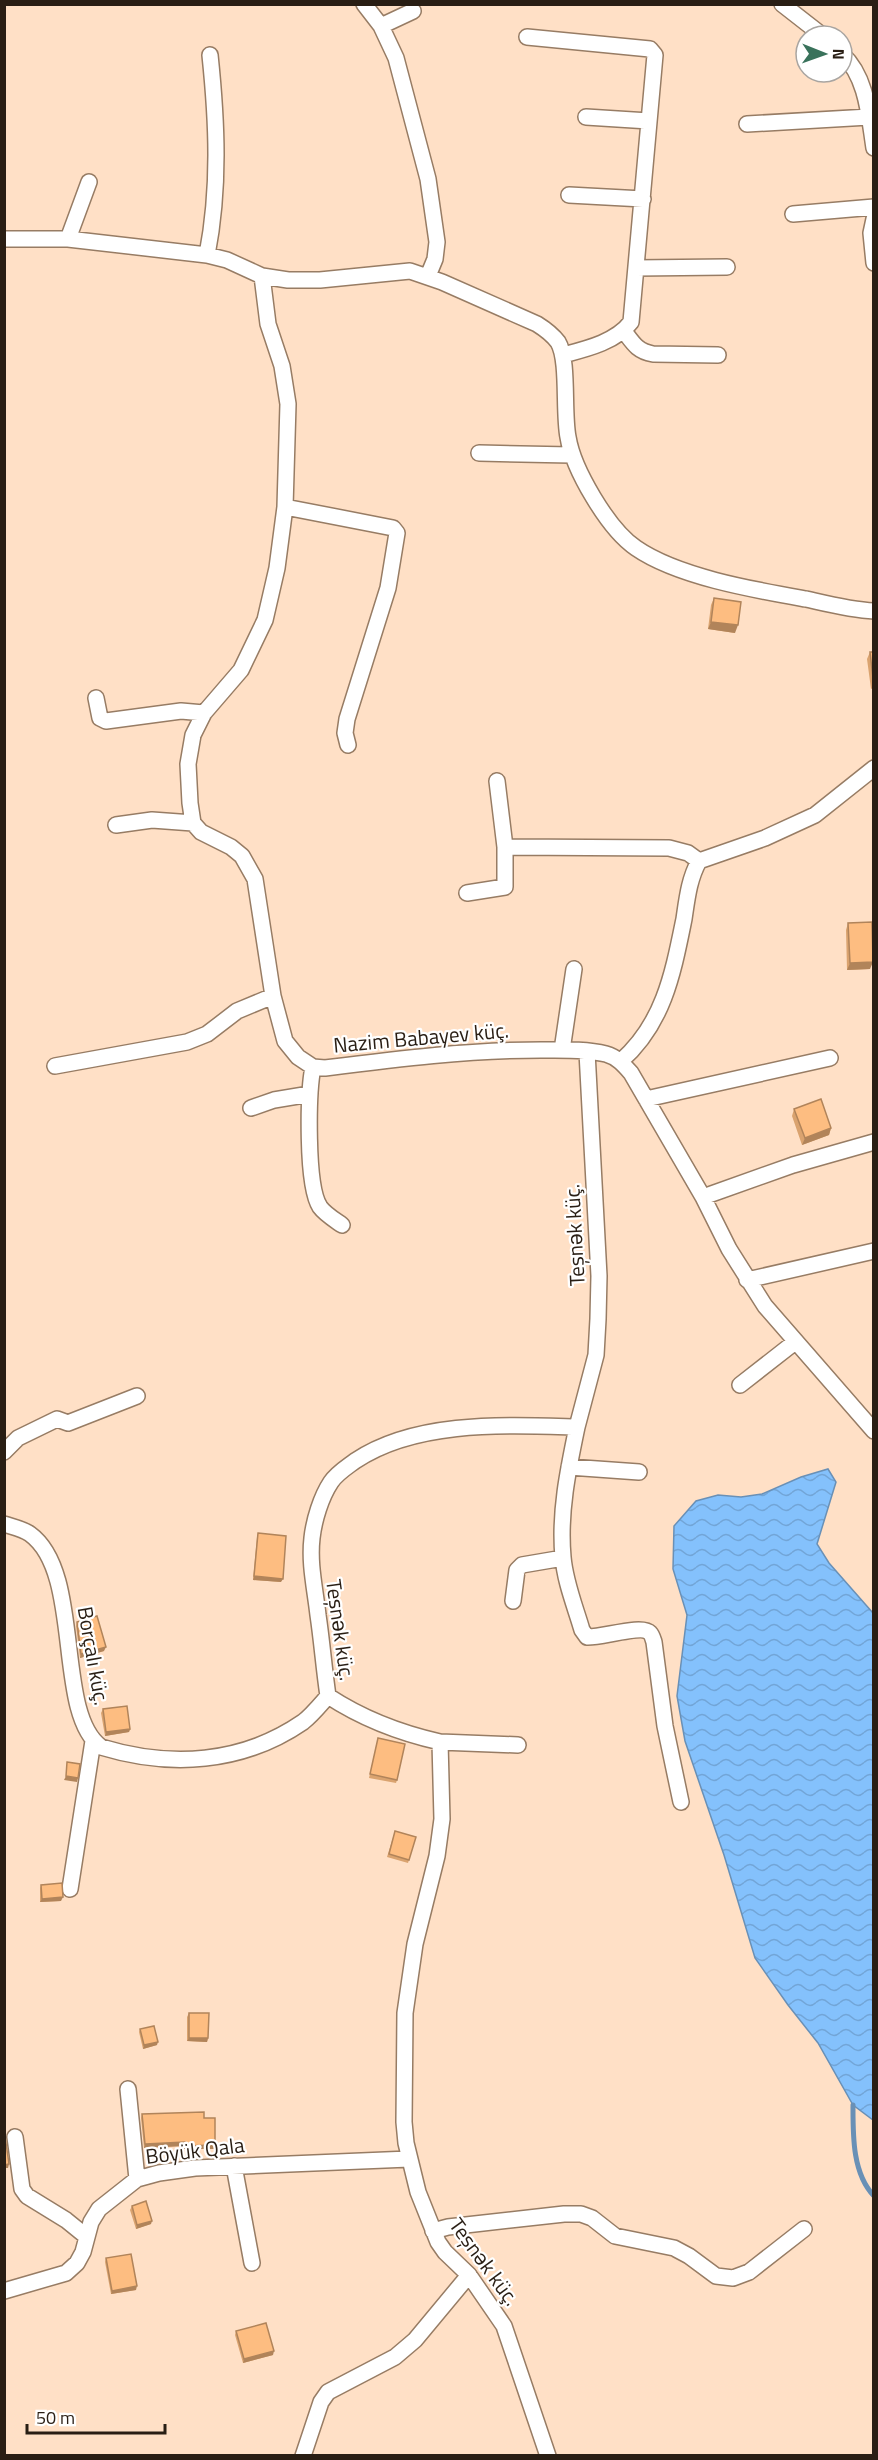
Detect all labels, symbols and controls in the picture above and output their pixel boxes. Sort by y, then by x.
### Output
north arrow [794,24,854,84]
text: N [827,49,851,60]
street label: Nazim Babayev küç. [332,1013,510,1061]
street label: Teşnək küç. [555,1183,593,1287]
street label: Teşnək küç. [318,1577,364,1683]
street label: Borçalı küç. [70,1604,118,1708]
street label: Böyük Qala [144,2128,247,2172]
street label: Teşnək küç. [442,2211,528,2312]
scale bar [27,2397,165,2435]
text: 50 m [36,2404,75,2431]

